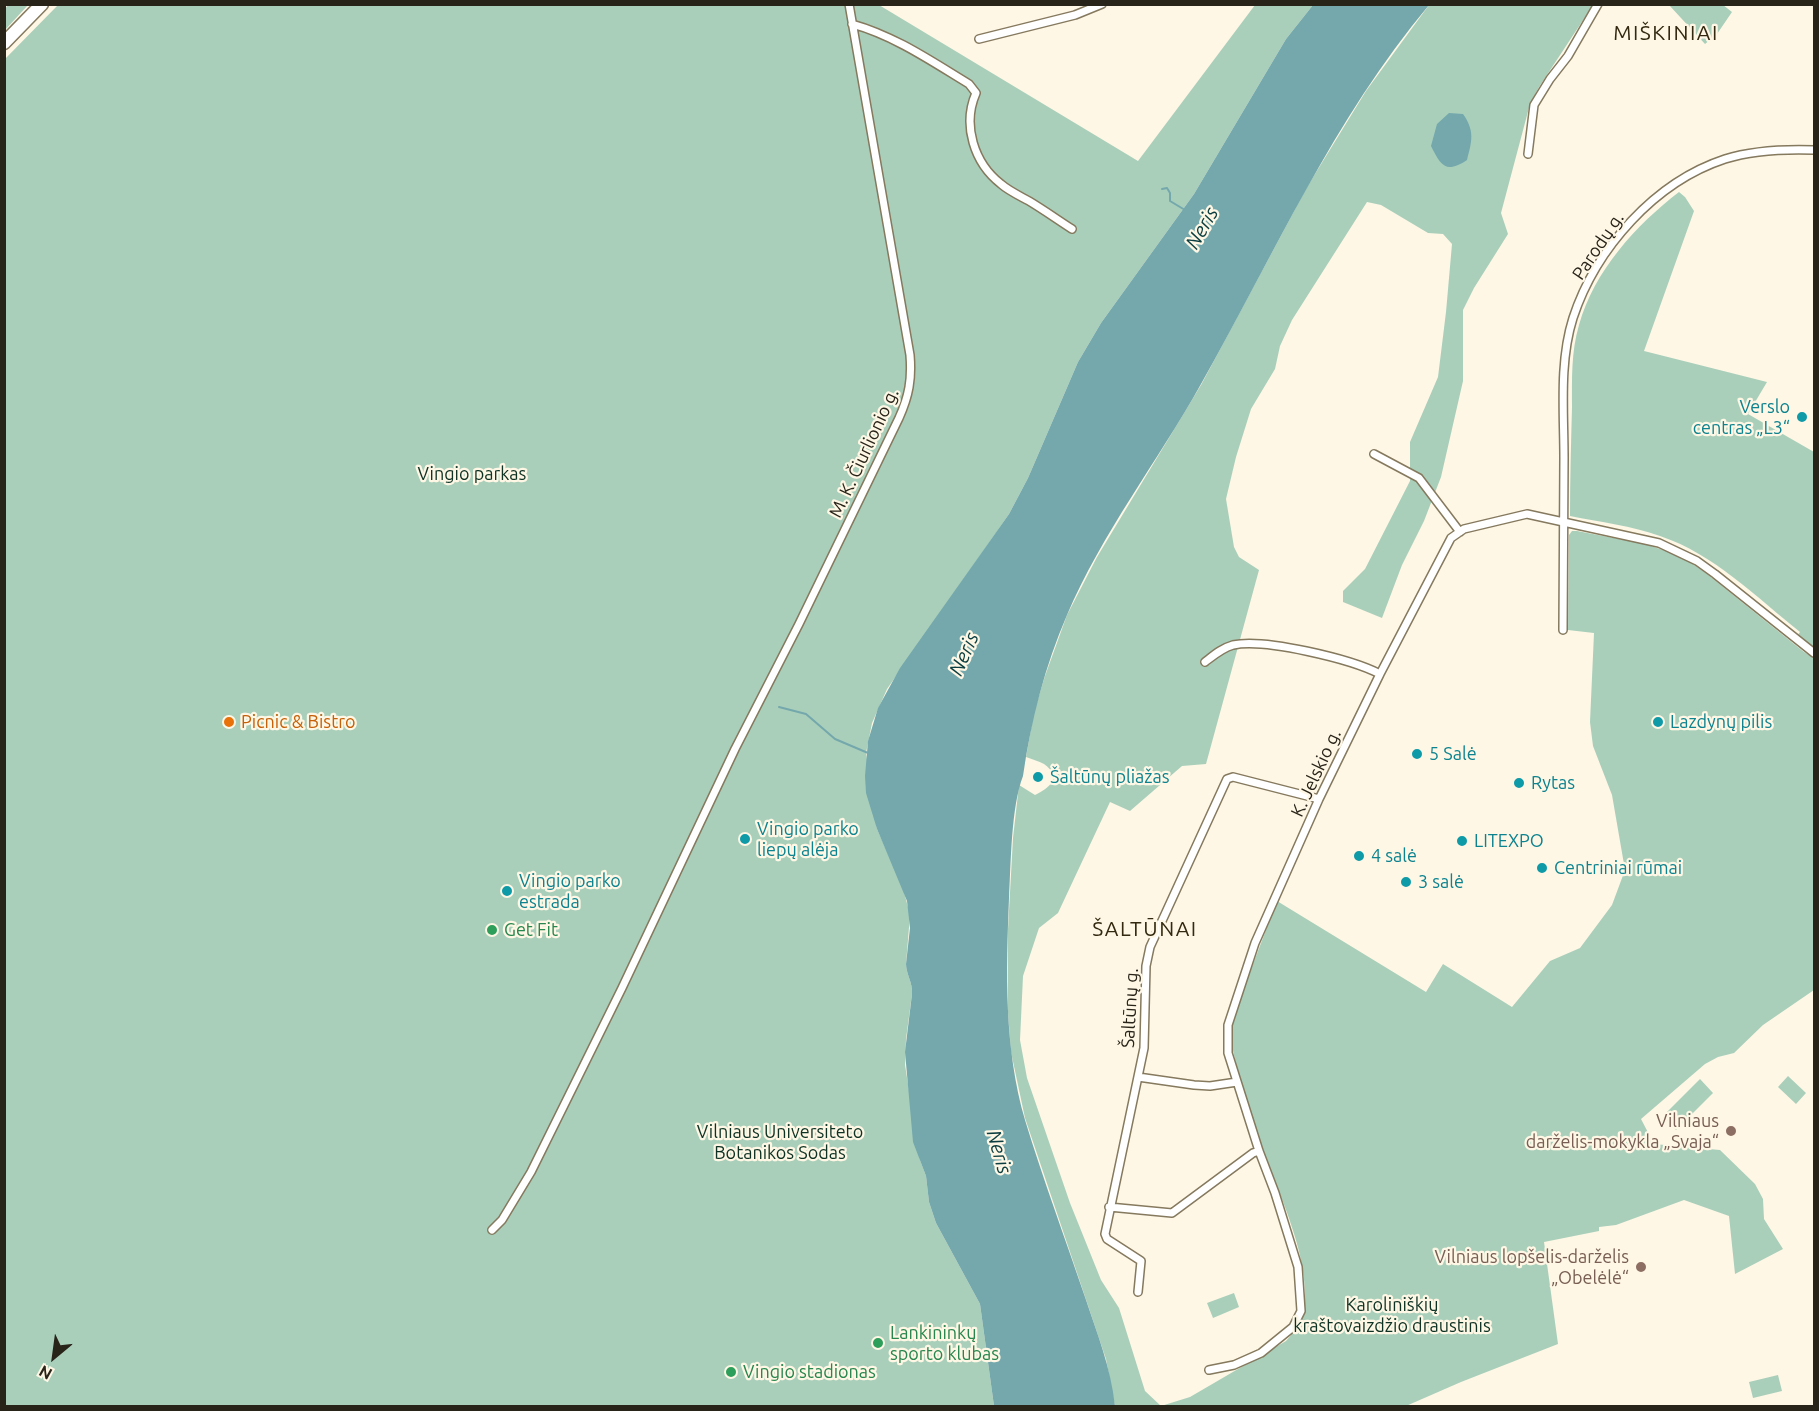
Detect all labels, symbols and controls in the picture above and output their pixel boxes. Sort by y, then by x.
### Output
district label: MIŠKINIAI [1613,20,1719,46]
water label: Neris [1180,203,1224,253]
street label: Parodų g. [1568,208,1628,284]
street label: M. K. Čiurlionio g. [825,385,903,521]
place label: Verslo centras „L3“ [1693,396,1790,438]
marker: Verslo centras „L3“ [1795,410,1809,424]
park label: Vingio parkas [418,463,526,485]
water label: Neris [944,629,984,679]
place label: Picnic & Bistro [241,711,356,733]
place label: Lazdynų pilis [1670,711,1772,733]
marker: Picnic & Bistro [222,715,236,729]
marker: Lazdynų pilis [1651,715,1665,729]
street label: K. Jelskio g. [1286,726,1346,820]
place label: 5 Salė [1429,743,1477,765]
marker: 5 Salė [1410,747,1424,761]
place label: Šaltūnų pliažas [1050,766,1170,788]
marker: Šaltūnų pliažas [1031,770,1045,784]
place label: Rytas [1531,772,1575,794]
marker: Rytas [1512,776,1526,790]
place label: Vingio parko liepų alėja [757,818,859,860]
place label: LITEXPO [1474,830,1544,852]
marker: Vingio parko liepų alėja [738,832,752,846]
marker: LITEXPO [1455,834,1469,848]
place label: 4 salė [1371,845,1417,867]
marker: 4 salė [1352,849,1366,863]
place label: Centriniai rūmai [1554,857,1682,879]
marker: Centriniai rūmai [1535,861,1549,875]
place label: Vingio parko estrada [519,870,621,912]
place label: 3 salė [1418,871,1464,893]
marker: 3 salė [1399,875,1413,889]
marker: Vingio parko estrada [500,884,514,898]
district label: ŠALTŪNAI [1092,916,1198,942]
place label: Get Fit [504,919,558,941]
marker: Get Fit [485,923,499,937]
street label: Šaltūnų g. [1117,967,1143,1049]
place label: Vilniaus darželis-mokykla „Svaja“ [1526,1110,1719,1152]
park label: Vilniaus Universiteto Botanikos Sodas [697,1121,863,1164]
marker: Vilniaus darželis-mokykla „Svaja“ [1724,1124,1738,1138]
water label: Neris [981,1127,1017,1177]
place label: Vilniaus lopšelis-darželis „Obelėlė“ [1435,1246,1629,1288]
marker: Vilniaus lopšelis-darželis „Obelėlė“ [1634,1260,1648,1274]
park label: Karoliniškių kraštovaizdžio draustinis [1293,1294,1491,1336]
place label: Lankininkų sporto klubas [890,1322,999,1364]
north arrow [24,1327,84,1387]
marker: Lankininkų sporto klubas [871,1336,885,1350]
place label: Vingio stadionas [743,1361,876,1383]
text: N [36,1362,55,1384]
marker: Vingio stadionas [724,1365,738,1379]

